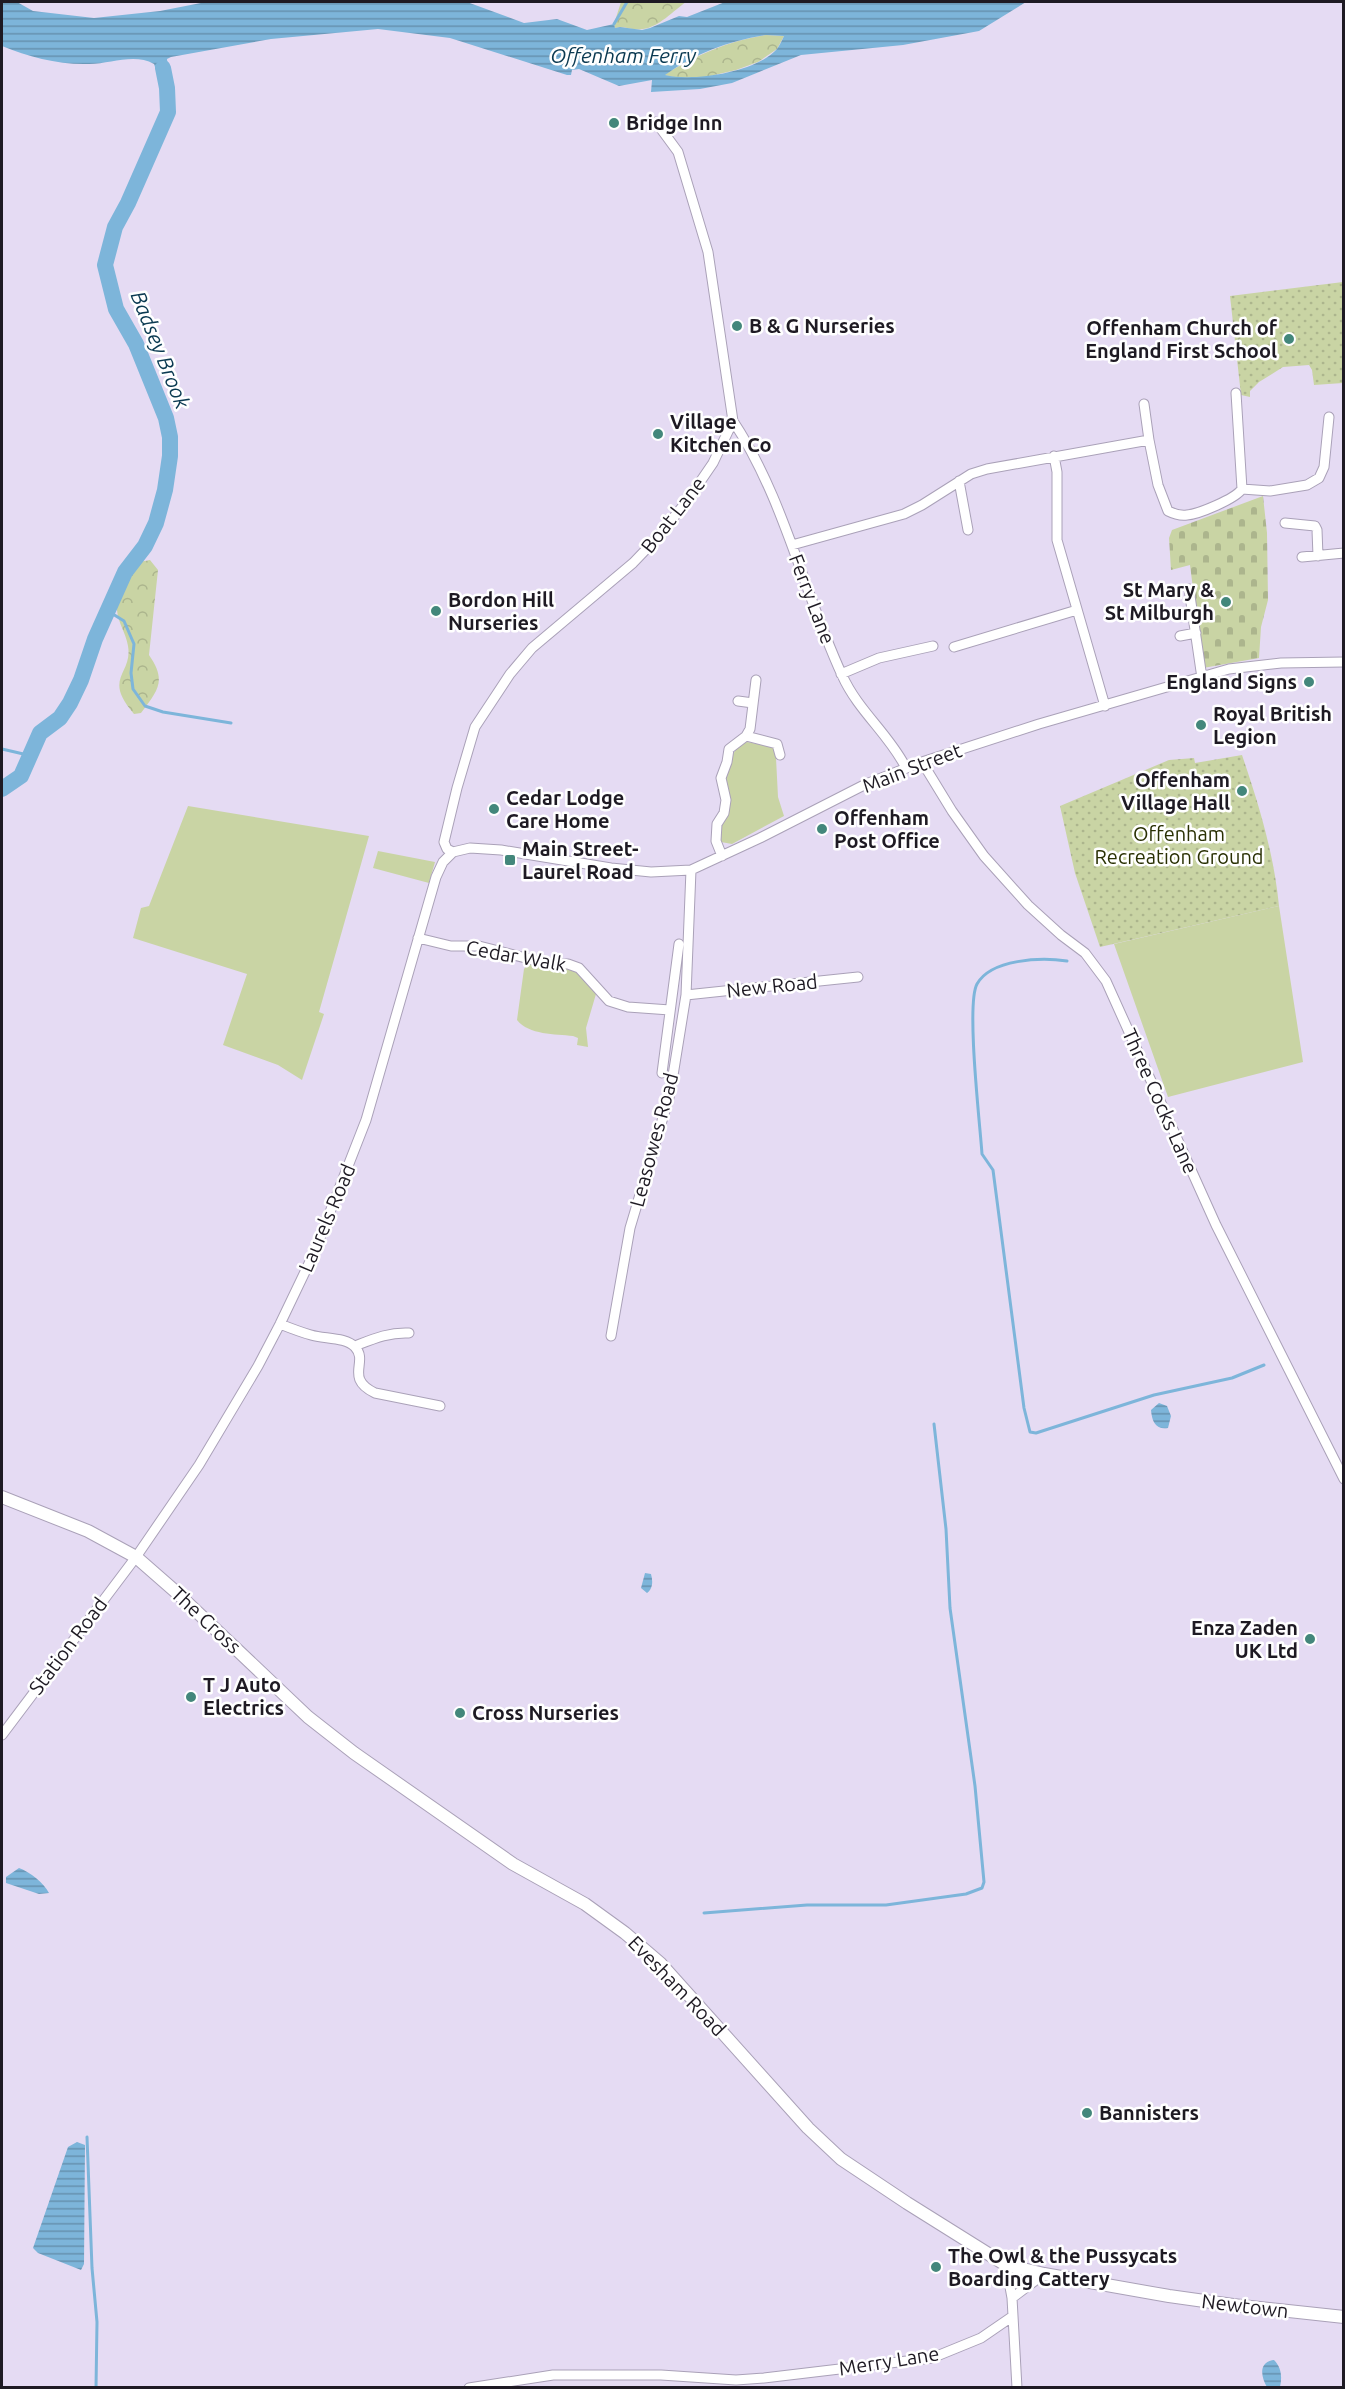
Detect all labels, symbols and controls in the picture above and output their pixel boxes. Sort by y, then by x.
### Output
water label: Offenham Ferry [550,43,697,67]
place label: Bridge Inn [626,111,722,134]
marker: Bridge Inn [607,116,621,130]
water label: Badsey Brook [126,287,195,412]
place label: B & G Nurseries [749,314,895,337]
place label: Offenham Church of England First School [1085,316,1278,362]
marker: B & G Nurseries [730,319,744,333]
marker: Offenham Church of England First School [1282,332,1296,346]
place label: Village Kitchen Co [670,410,772,456]
marker: Village Kitchen Co [651,427,665,441]
street label: Boat Lane [636,472,709,557]
street label: Ferry Lane [785,551,840,647]
place label: St Mary & St Milburgh [1105,578,1214,624]
place label: Bordon Hill Nurseries [448,588,554,634]
marker: St Mary & St Milburgh [1219,595,1233,609]
marker: Bordon Hill Nurseries [429,604,443,618]
place label: England Signs [1166,670,1297,693]
marker: England Signs [1302,675,1316,689]
place label: Royal British Legion [1213,702,1332,748]
marker: Royal British Legion [1194,718,1208,732]
street label: Main Street [859,738,965,797]
place label: Offenham Village Hall [1121,768,1230,814]
marker: Offenham Village Hall [1235,784,1249,798]
place label: Cedar Lodge Care Home [506,786,624,832]
marker: Cedar Lodge Care Home [487,802,501,816]
place label: Offenham Post Office [834,806,940,852]
marker: Offenham Post Office [815,822,829,836]
park label: Offenham Recreation Ground [1094,822,1264,868]
place label: Main Street- Laurel Road [522,837,639,883]
marker: Main Street- Laurel Road [503,853,517,867]
street label: Cedar Walk [464,935,568,976]
street label: New Road [725,969,819,1002]
street label: Three Cocks Lane [1118,1025,1203,1177]
street label: Leasowes Road [625,1070,682,1209]
street label: Laurels Road [293,1160,360,1275]
street label: The Cross [167,1582,246,1658]
street label: Station Road [24,1593,111,1699]
place label: Enza Zaden UK Ltd [1191,1616,1298,1662]
marker: Enza Zaden UK Ltd [1303,1632,1317,1646]
place label: T J Auto Electrics [203,1673,284,1719]
marker: T J Auto Electrics [184,1690,198,1704]
place label: Cross Nurseries [472,1701,619,1724]
marker: Cross Nurseries [453,1706,467,1720]
street label: Evesham Road [624,1931,731,2040]
place label: Bannisters [1099,2101,1199,2124]
marker: Bannisters [1080,2106,1094,2120]
place label: The Owl & the Pussycats Boarding Cattery [948,2244,1177,2290]
marker: The Owl & the Pussycats Boarding Cattery [929,2260,943,2274]
street label: Newtown [1200,2289,1290,2322]
street label: Merry Lane [837,2341,941,2380]

